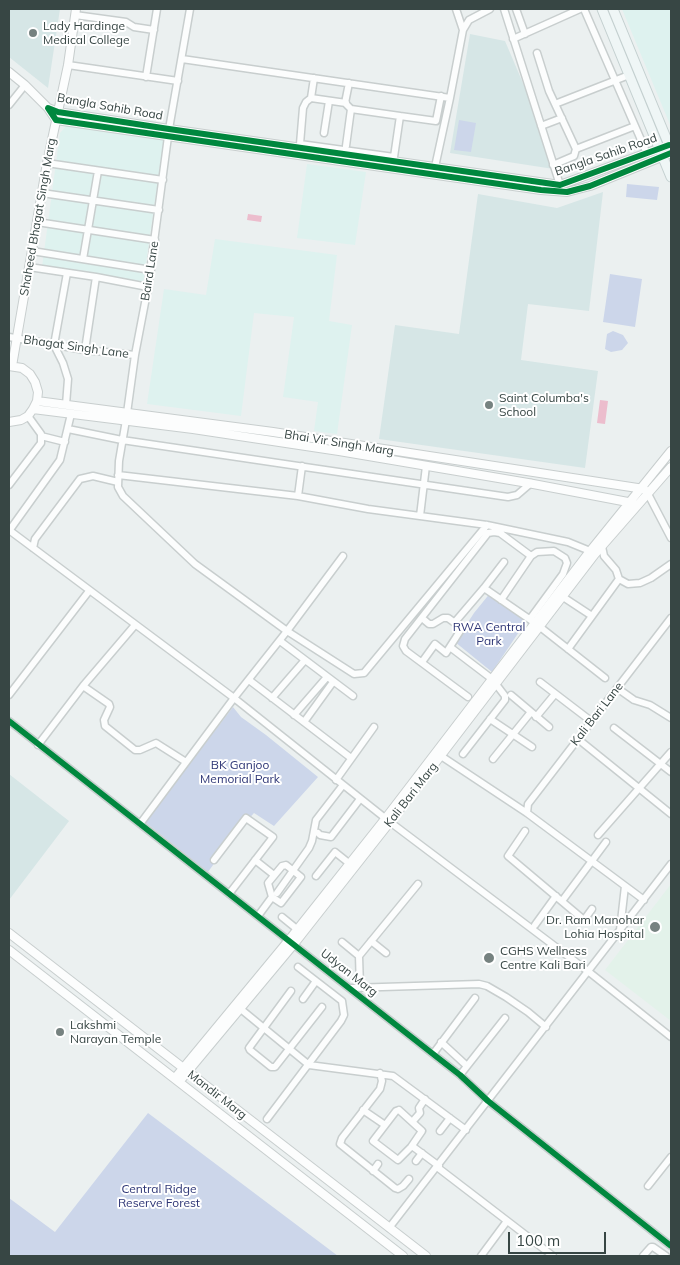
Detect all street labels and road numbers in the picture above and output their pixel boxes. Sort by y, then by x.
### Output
street label: Bangla Sahib Road [56,91,164,123]
street label: Bangla Sahib Road [553,131,659,179]
street label: Shaheed Bhagat Singh Marg [17,137,59,297]
street label: Baird Lane [138,240,162,302]
street label: Bhagat Singh Lane [22,332,130,362]
street label: Bhai Vir Singh Marg [283,427,395,459]
street label: Kali Bari Lane [568,679,626,749]
street label: Kali Bari Marg [381,760,441,830]
street label: Udyan Marg [318,946,380,1000]
street label: Mandir Marg [185,1067,249,1123]

